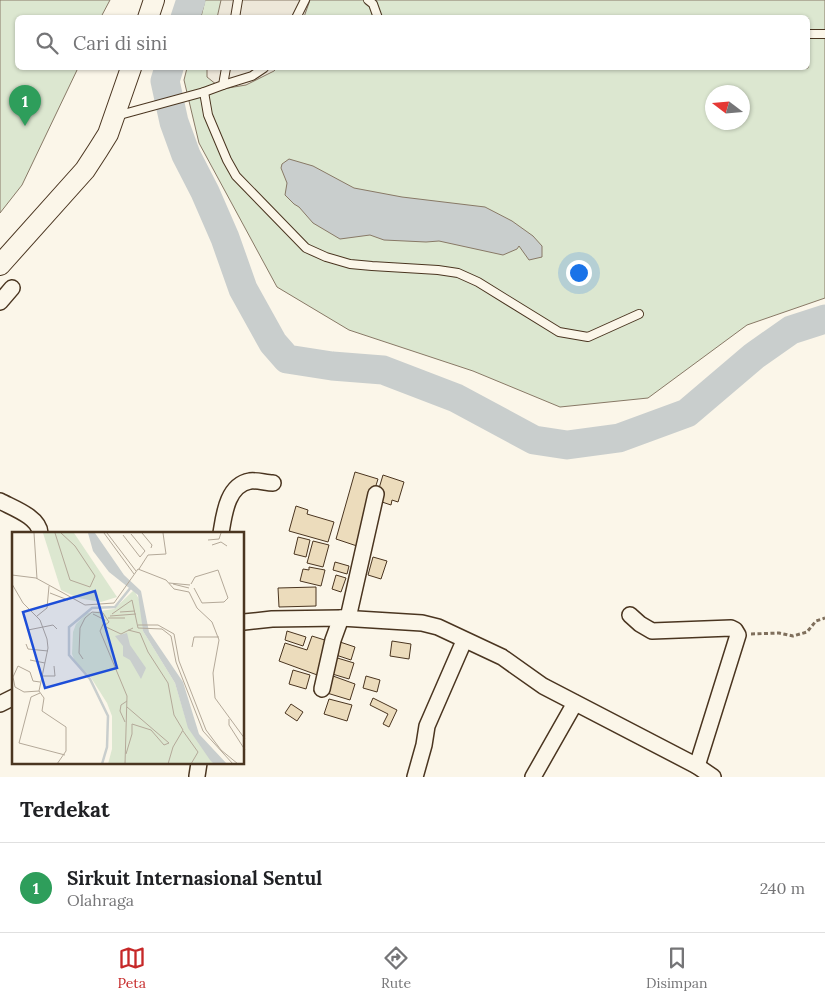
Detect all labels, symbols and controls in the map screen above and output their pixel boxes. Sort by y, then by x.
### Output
search box [15,15,810,70]
icon: search [33,29,61,57]
text: Cari di sini [73,31,167,55]
pin: 1 [9,85,41,126]
north arrow [705,85,750,130]
your location [566,260,592,286]
inset map [12,532,245,764]
text: Terdekat [20,796,110,823]
text: Sirkuit Internasional Sentul [67,866,322,890]
text: 1 [33,878,39,898]
text: 240 m [760,878,805,898]
text: Olahraga [67,890,134,910]
tab: Peta [117,944,146,992]
tab: Rute [381,944,411,992]
tab: Disimpan [646,944,707,992]

